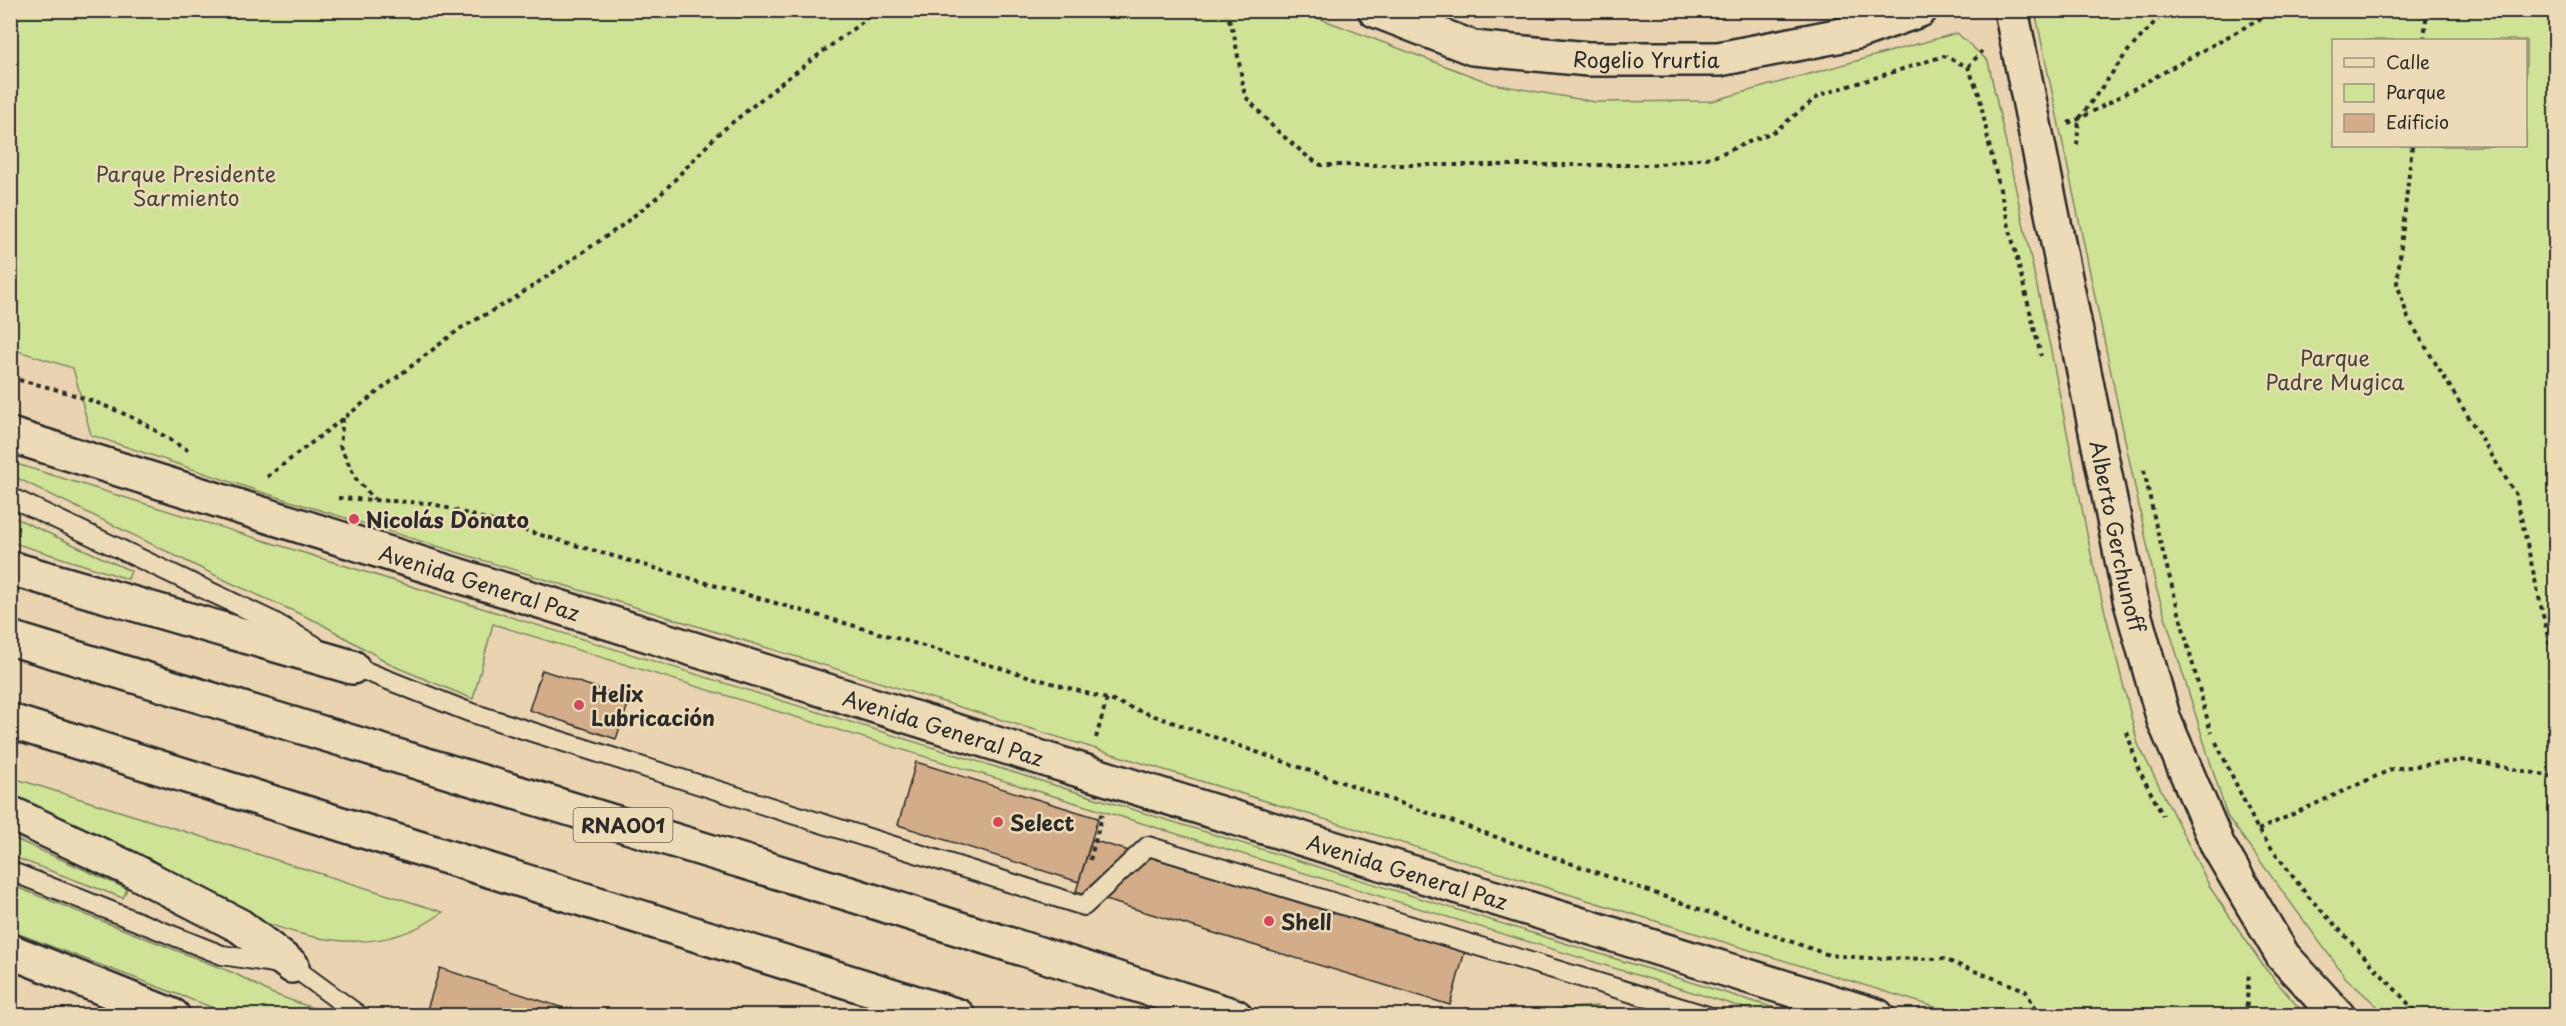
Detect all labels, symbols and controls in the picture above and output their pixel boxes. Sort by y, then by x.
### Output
legend [2332,39,2527,147]
street label: Rogelio Yrurtia [1572,42,1720,75]
text: Calle [2386,48,2430,75]
text: Parque [2386,78,2446,105]
text: Edificio [2386,108,2449,135]
park label: Parque Presidente Sarmiento [96,157,276,213]
park label: Parque Padre Mugica [2266,341,2405,397]
street label: Alberto Gerchunoff [2082,438,2155,637]
place label: Nicolás Donato [366,503,529,535]
marker: Nicolás Donato [347,512,361,526]
street label: Avenida General Paz [375,536,584,628]
place label: Helix Lubricación [591,677,715,733]
street label: Avenida General Paz [839,681,1048,774]
marker: Helix Lubricación [572,698,586,712]
place label: Select [1010,806,1075,838]
road number: RNA001 [574,808,672,842]
marker: Select [991,815,1005,829]
street label: Avenida General Paz [1303,825,1512,917]
place label: Shell [1281,905,1332,937]
marker: Shell [1262,914,1276,928]

